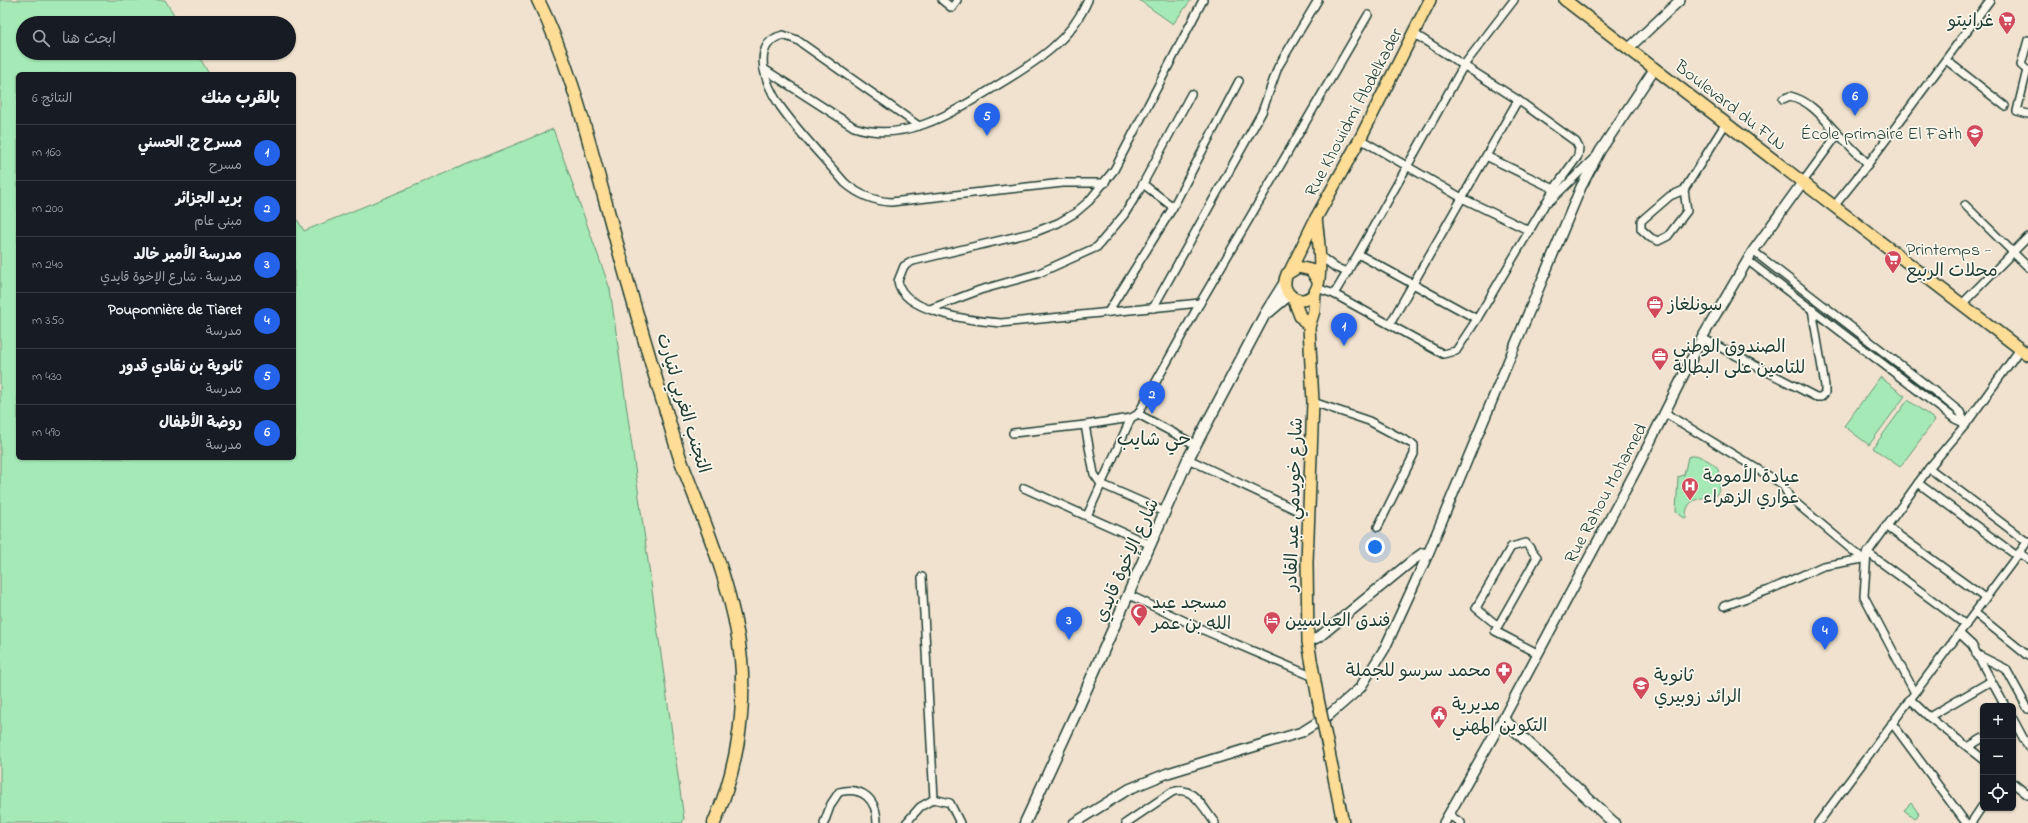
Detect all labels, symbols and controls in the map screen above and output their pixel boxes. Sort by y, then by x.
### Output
place label: غرانيتو [1947,9,1994,35]
supermarket icon: غرانيتو [1997,10,2017,35]
search box [16,16,296,60]
street label: Rue Khouidmi Abdelkader [1299,24,1411,202]
icon: search [30,27,52,49]
text: ابحث هنا [62,28,116,50]
street label: Boulevard du FLN [1668,54,1791,158]
pin: 6 [1842,83,1868,116]
text: بالقرب منك [201,86,280,111]
text: النتائج: 6 [32,89,72,108]
pin: 5 [974,103,1000,136]
place label: École primaire El Fath [1801,122,1962,148]
school or university icon: École primaire El Fath [1965,123,1985,148]
text: مسرح ح. الحسني [138,132,242,154]
text: 160 m [32,143,61,162]
text: 1 [265,143,269,162]
text: مسرح [209,156,242,175]
text: بريد الجزائر [176,188,242,210]
text: 200 m [32,199,63,218]
text: 2 [264,199,270,218]
text: مبنى عام [194,212,242,231]
place label: Printemps - محلات الربيع [1906,238,1998,285]
text: مدرسة الأمير خالد [134,244,242,266]
supermarket icon: Printemps - محلات الربيع [1883,249,1903,274]
text: 240 m [32,255,63,274]
text: 3 [264,255,270,274]
text: مدرسة · شارع الإخوة قايدي [100,268,242,287]
place label: سونلغاز [1666,293,1722,319]
office icon: سونلغاز [1645,294,1665,319]
text: Pouponnière de Tiaret [108,299,242,321]
text: 350 m [32,311,64,330]
text: 4 [264,311,270,330]
pin: 1 [1331,313,1357,346]
text: مدرسة [206,322,242,341]
street label: التجنب الغربي لتيارت [647,330,716,477]
place label: الصندوق الوطني للتامين على البطالة [1673,335,1805,382]
office icon: الصندوق الوطني للتامين على البطالة [1650,346,1670,371]
text: ثانوية بن نقادي قدور [120,356,242,378]
text: 430 m [32,367,62,386]
text: 5 [263,367,271,386]
text: مدرسة [206,380,242,399]
pin: 2 [1139,381,1165,414]
text: روضة الأطفال [159,412,242,434]
street label: شارع خويدمي عبد القادر [1279,417,1312,593]
street label: Rue Rahou Mohamed [1559,419,1655,569]
text: 490 m [32,423,60,442]
text: 6 [264,423,270,442]
district label: حي شايب [1117,427,1191,455]
text: مدرسة [206,436,242,455]
place label: عيادة الأمومة عواري الزهراء [1703,464,1800,512]
hospital icon: عيادة الأمومة عواري الزهراء [1680,476,1700,501]
street label: شارع الإخوة قايدي [1089,495,1167,627]
your location [1365,537,1385,557]
place label: مسجد عبد الله بن عمر [1150,591,1231,638]
mosque icon: مسجد عبد الله بن عمر [1129,602,1149,627]
pin: 3 [1056,607,1082,640]
place label: فندق العباسيين [1285,609,1391,635]
hotel icon: فندق العباسيين [1262,610,1282,635]
pin: 4 [1812,617,1838,650]
place label: محمد سرسو للجملة [1346,659,1491,685]
pharmacy icon: محمد سرسو للجملة [1494,660,1514,685]
place label: ثانوية الرائد زوبيري [1654,664,1741,711]
school or university icon: ثانوية الرائد زوبيري [1631,675,1651,700]
place label: مديرية التكوين المهني [1452,693,1547,741]
map controls [1980,703,2016,811]
button: + [1980,703,2016,739]
public building icon: مديرية التكوين المهني [1429,704,1449,729]
button: − [1980,739,2016,775]
button: locate [1980,775,2016,811]

